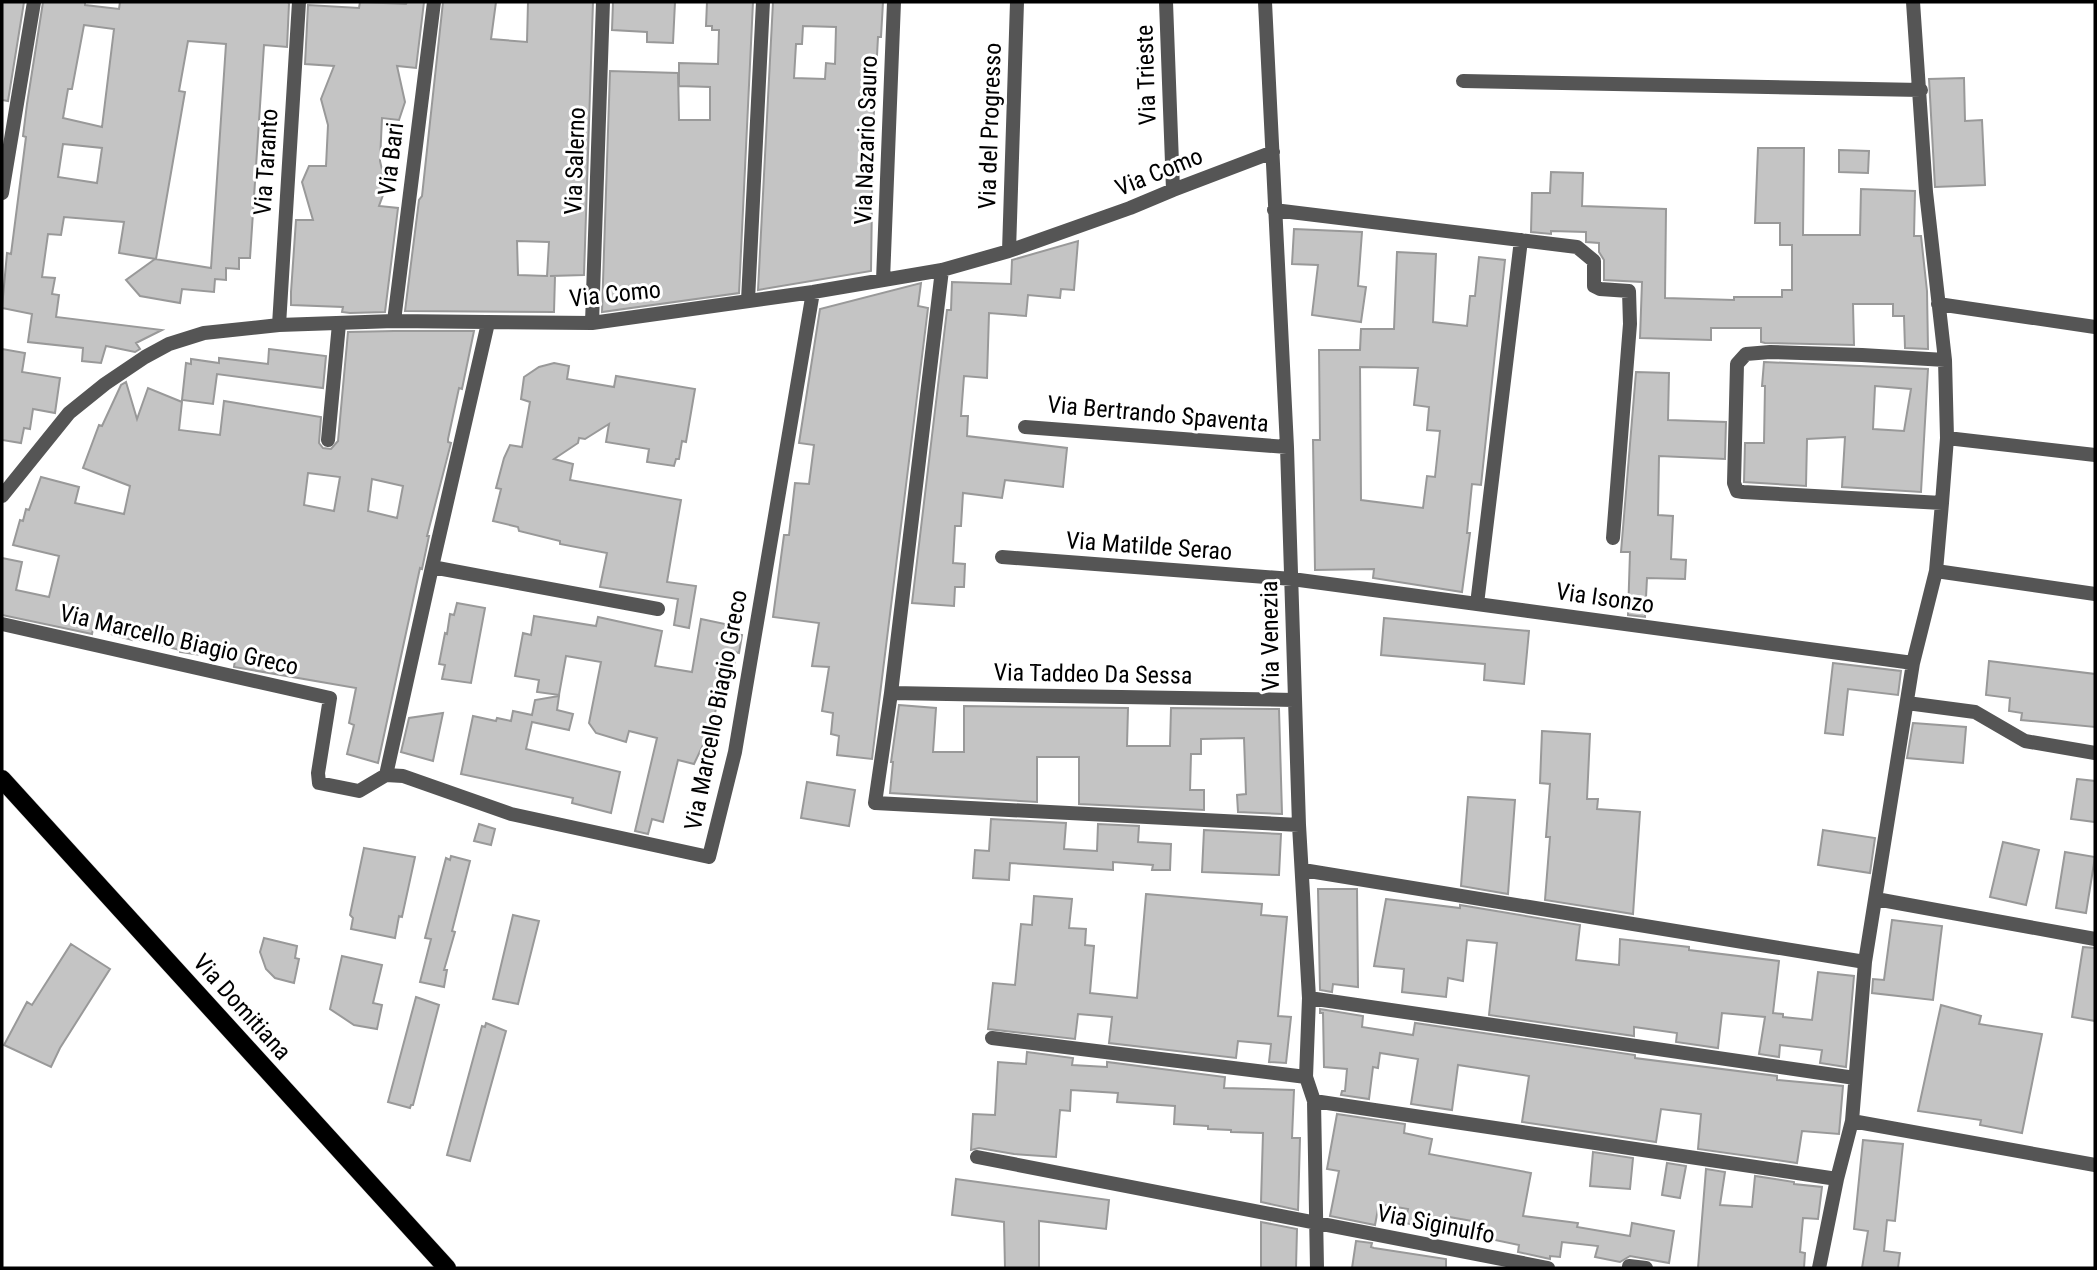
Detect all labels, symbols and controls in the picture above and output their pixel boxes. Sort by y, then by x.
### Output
street label: Via Trieste [1130,24,1162,126]
street label: Via del Progresso [973,42,1007,210]
street label: Via Nazario Sauro [849,55,883,225]
street label: Via Salerno [559,107,591,215]
street label: Via Taranto [248,108,284,216]
street label: Via Bari [373,121,409,197]
street label: Via Como [1111,142,1207,202]
street label: Via Como [568,275,662,313]
street label: Via Bertrando Spaventa [1046,390,1270,438]
street label: Via Matilde Serao [1065,526,1233,566]
street label: Via Isonzo [1554,577,1656,619]
street label: Via Venezia [1255,580,1285,692]
street label: Via Marcello Biagio Greco [679,587,753,833]
street label: Via Marcello Biagio Greco [57,599,301,681]
street label: Via Taddeo Da Sessa [993,658,1193,690]
street label: Via Domitiana [187,948,297,1066]
street label: Via Siginulfo [1375,1199,1497,1249]

